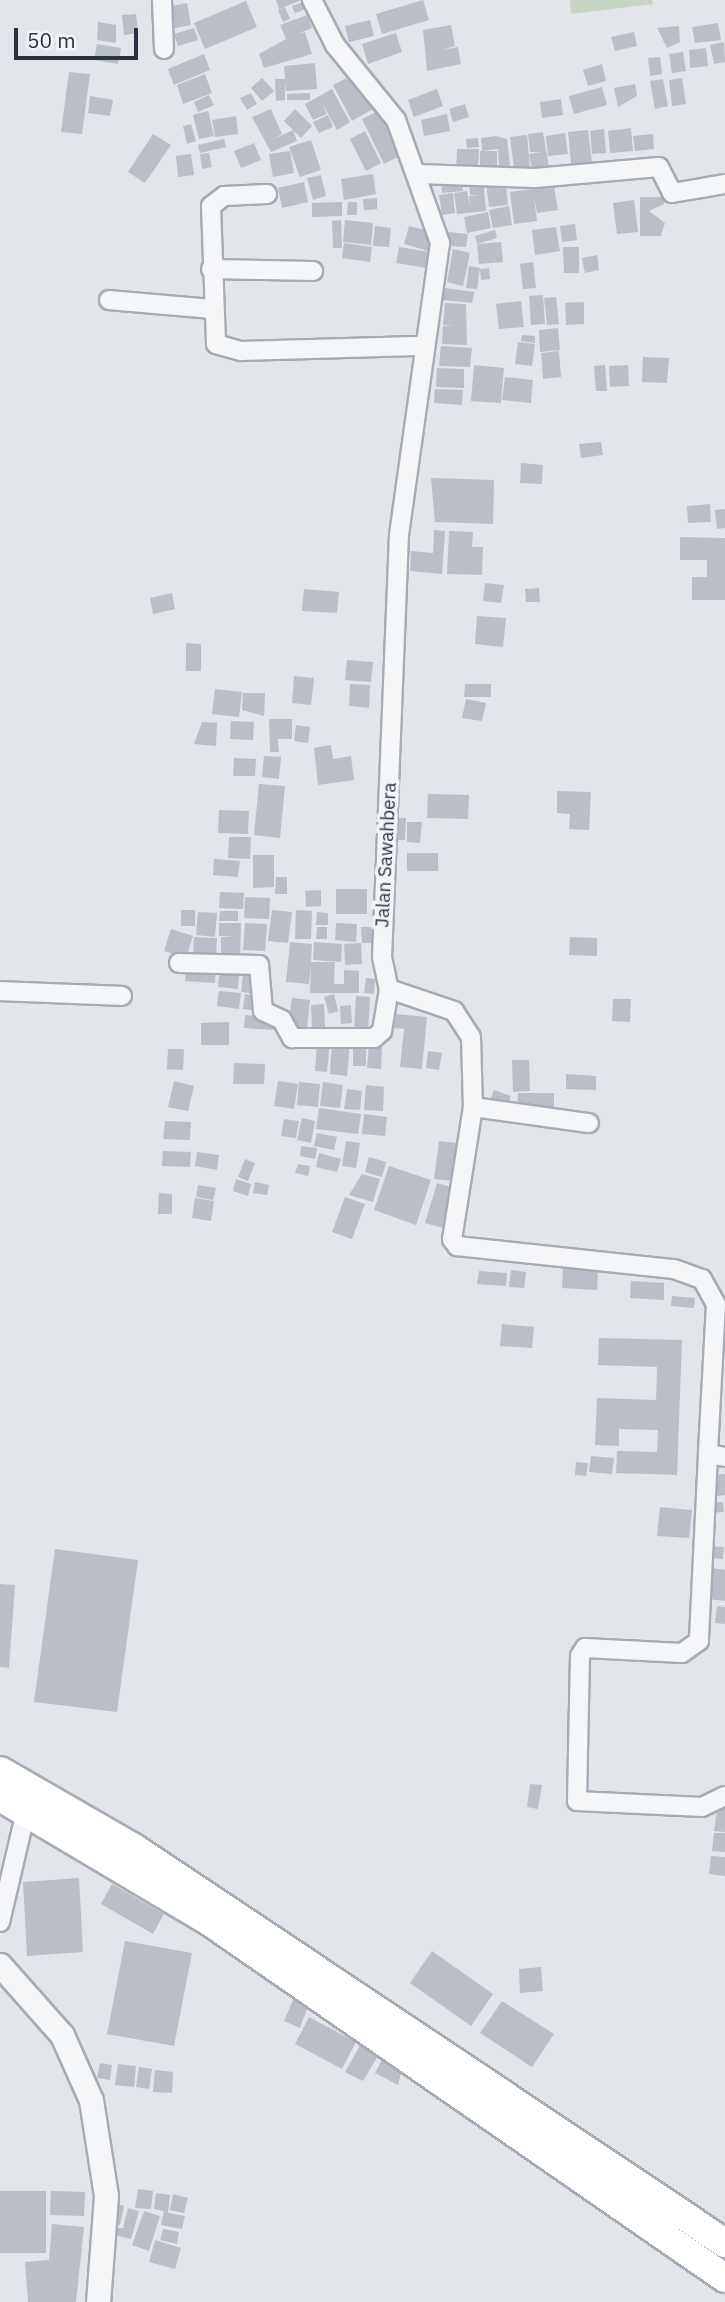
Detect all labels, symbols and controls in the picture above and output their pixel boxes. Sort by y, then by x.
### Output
scale bar [18,14,142,58]
text: 50 m [27,26,76,54]
street label: Jalan Sawahbera [371,782,401,928]

